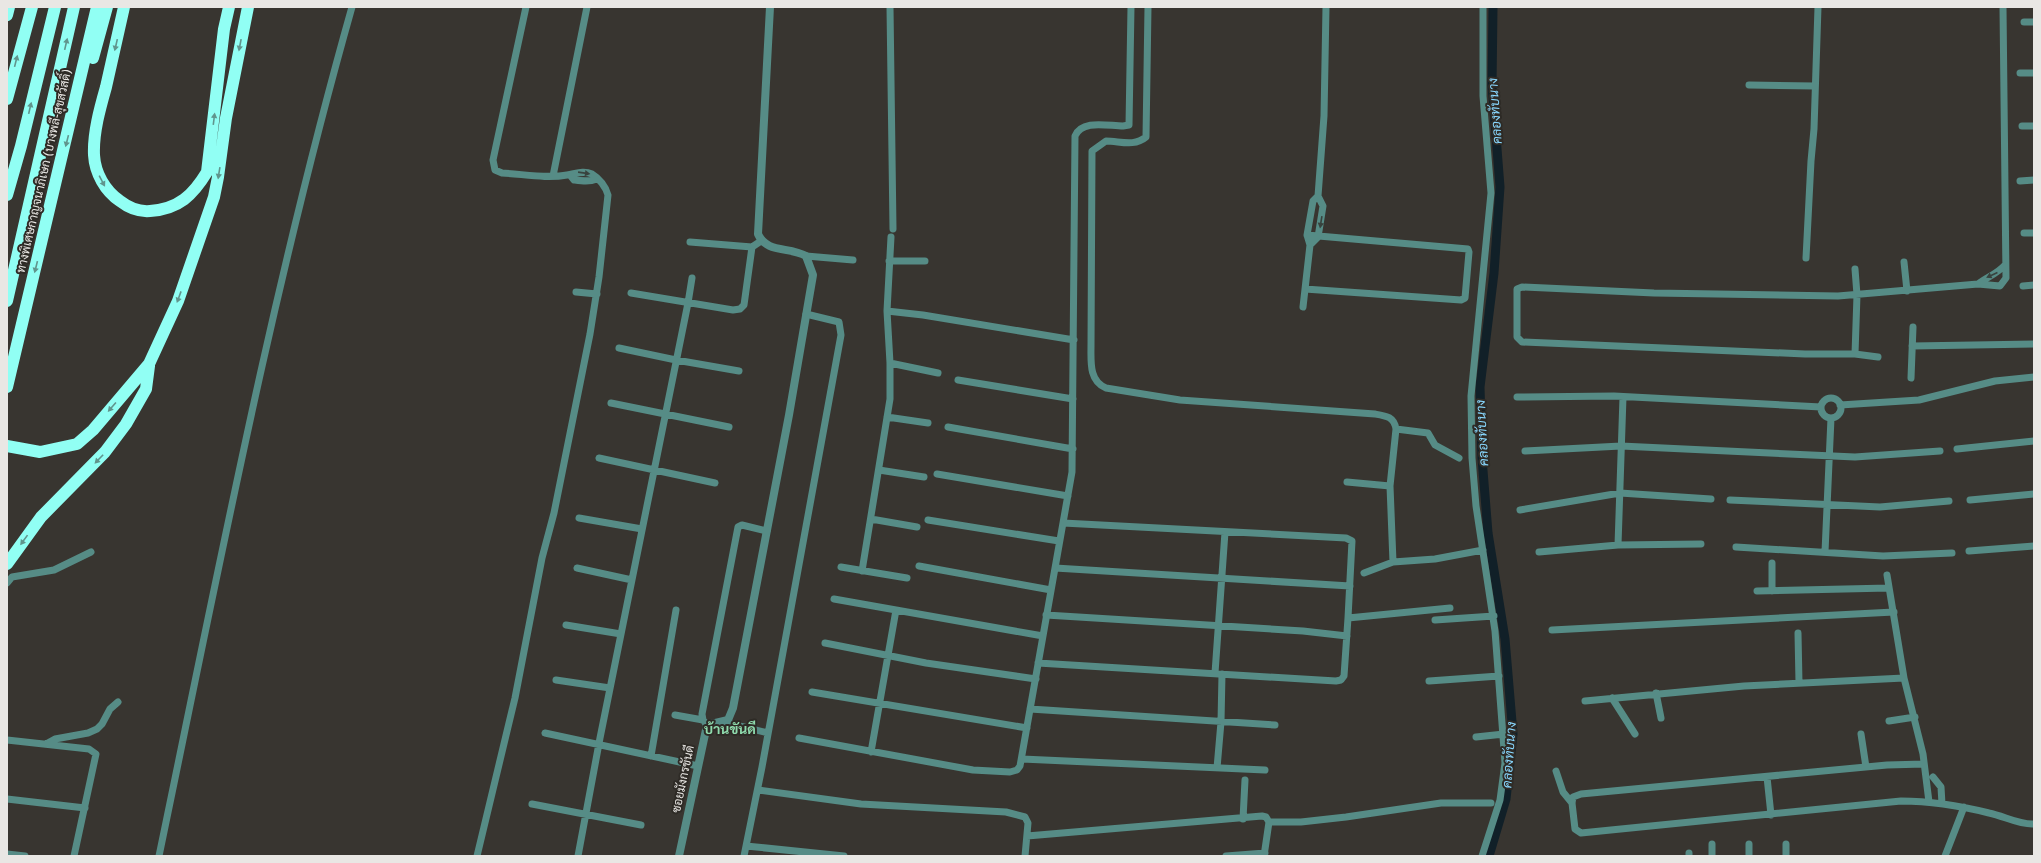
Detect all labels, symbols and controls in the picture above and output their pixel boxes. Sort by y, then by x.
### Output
one-way arrow [63,38,69,50]
one-way arrow [112,39,118,51]
one-way arrow [237,39,243,51]
one-way arrow [14,54,20,67]
street label: ทางพิเศษกาญจนาภิเษก (บางพลี-สุขสวัสดิ์) [9,66,76,275]
water label: คลองทับนาง [1485,77,1505,145]
one-way arrow [27,102,33,114]
one-way arrow [211,113,217,125]
one-way arrow [63,134,69,147]
one-way arrow [216,167,222,179]
one-way arrow [578,170,590,176]
one-way arrow [99,175,106,187]
one-way arrow [1317,216,1323,228]
one-way arrow [33,261,39,273]
one-way arrow [1986,272,1997,278]
one-way arrow [176,292,182,304]
water label: คลองทับนาง [1473,399,1491,467]
one-way arrow [108,401,117,412]
one-way arrow [95,454,104,463]
one-way arrow [19,535,28,546]
district label: บ้านขันดี [704,720,756,737]
water label: คลองทับนาง [1499,721,1519,789]
street label: ซอยมังกรขันดี [668,744,697,814]

